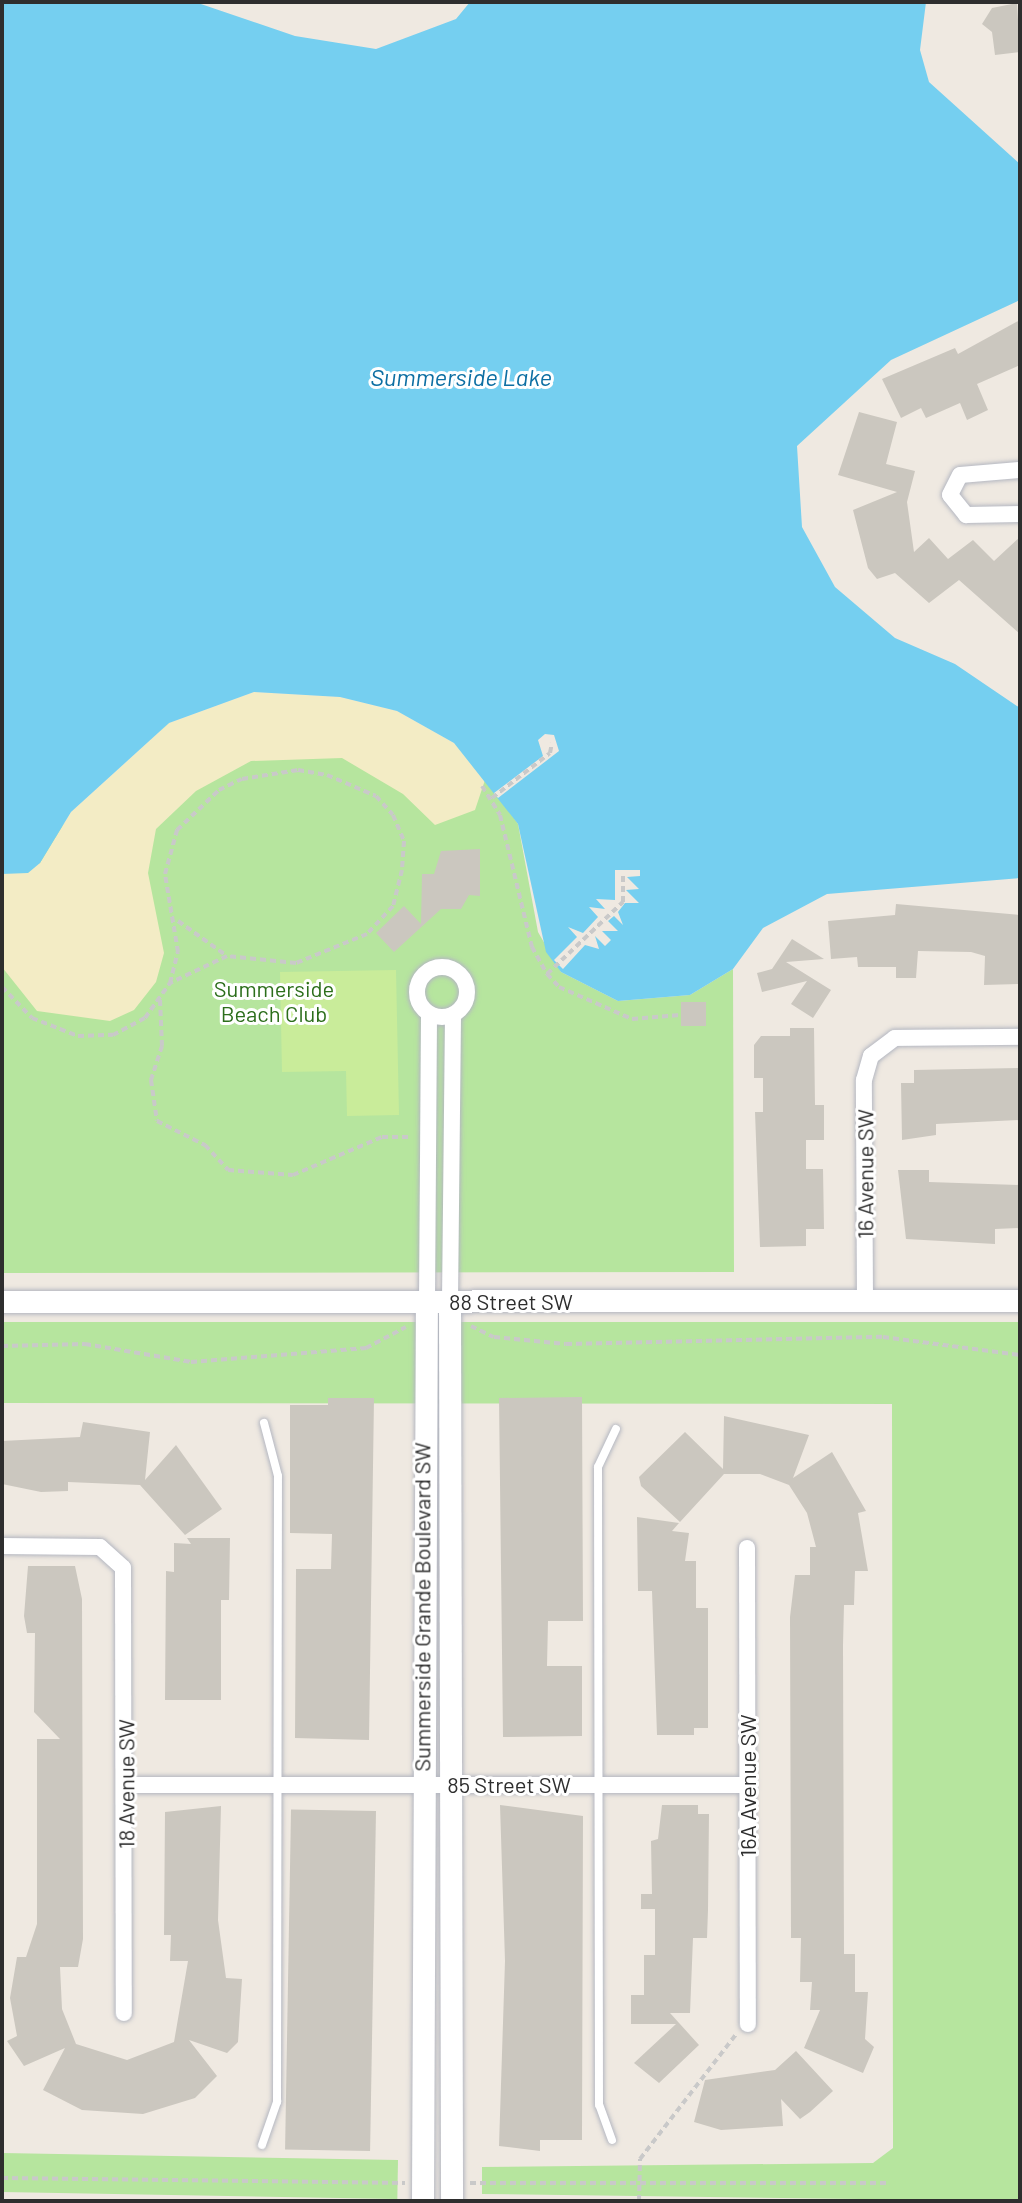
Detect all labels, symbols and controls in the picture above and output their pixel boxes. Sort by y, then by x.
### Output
water label: Summerside Lake [370,363,552,391]
park label: Summerside Beach Club [214,975,334,1026]
street label: 16 Avenue SW [852,1109,878,1239]
street label: 88 Street SW [449,1289,573,1315]
street label: Summerside Grande Boulevard SW [409,1442,435,1772]
street label: 16A Avenue SW [735,1714,761,1858]
street label: 18 Avenue SW [113,1719,139,1849]
street label: 85 Street SW [447,1772,571,1798]

